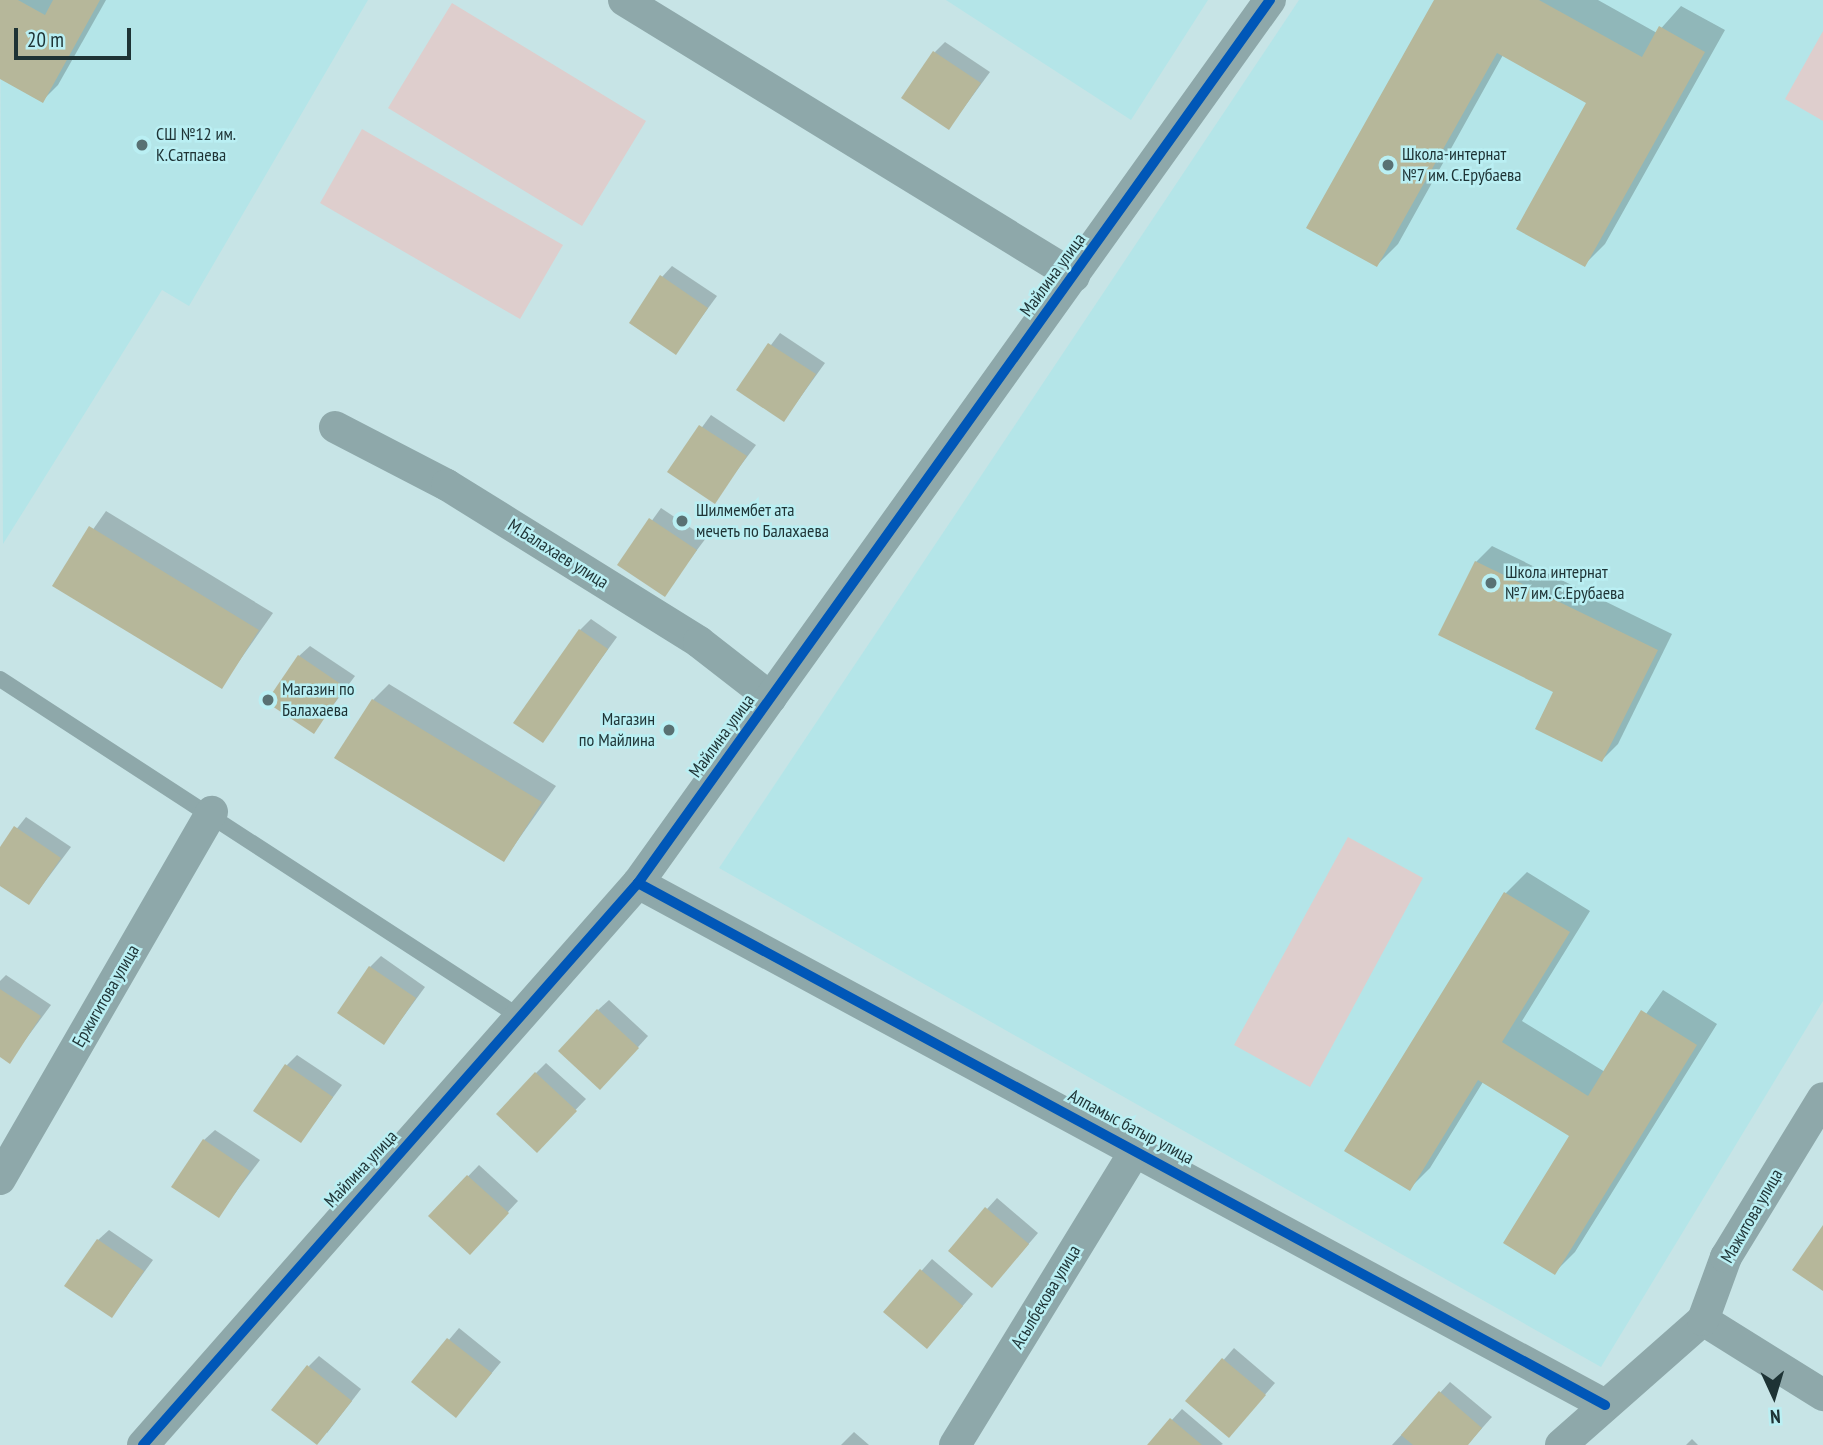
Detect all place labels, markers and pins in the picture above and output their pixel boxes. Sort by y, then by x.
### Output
place label: СШ №12 им. К.Сатпаева [156,124,236,166]
marker: СШ №12 им. К.Сатпаева [134,137,150,153]
place label: Школа-интернат №7 им. С.Ерубаева [1402,144,1524,186]
marker: Школа-интернат №7 им. С.Ерубаева [1380,157,1396,173]
place label: Шилмембет ата мечеть по Балахаева [696,500,829,542]
marker: Шилмембет ата мечеть по Балахаева [674,513,690,529]
place label: Школа интернат №7 им. С.Ерубаева [1505,562,1627,604]
marker: Школа интернат №7 им. С.Ерубаева [1483,575,1499,591]
place label: Магазин по Балахаева [282,679,355,722]
marker: Магазин по Балахаева [260,692,276,708]
place label: Магазин по Майлина [579,709,655,752]
marker: Магазин по Майлина [661,722,677,738]

